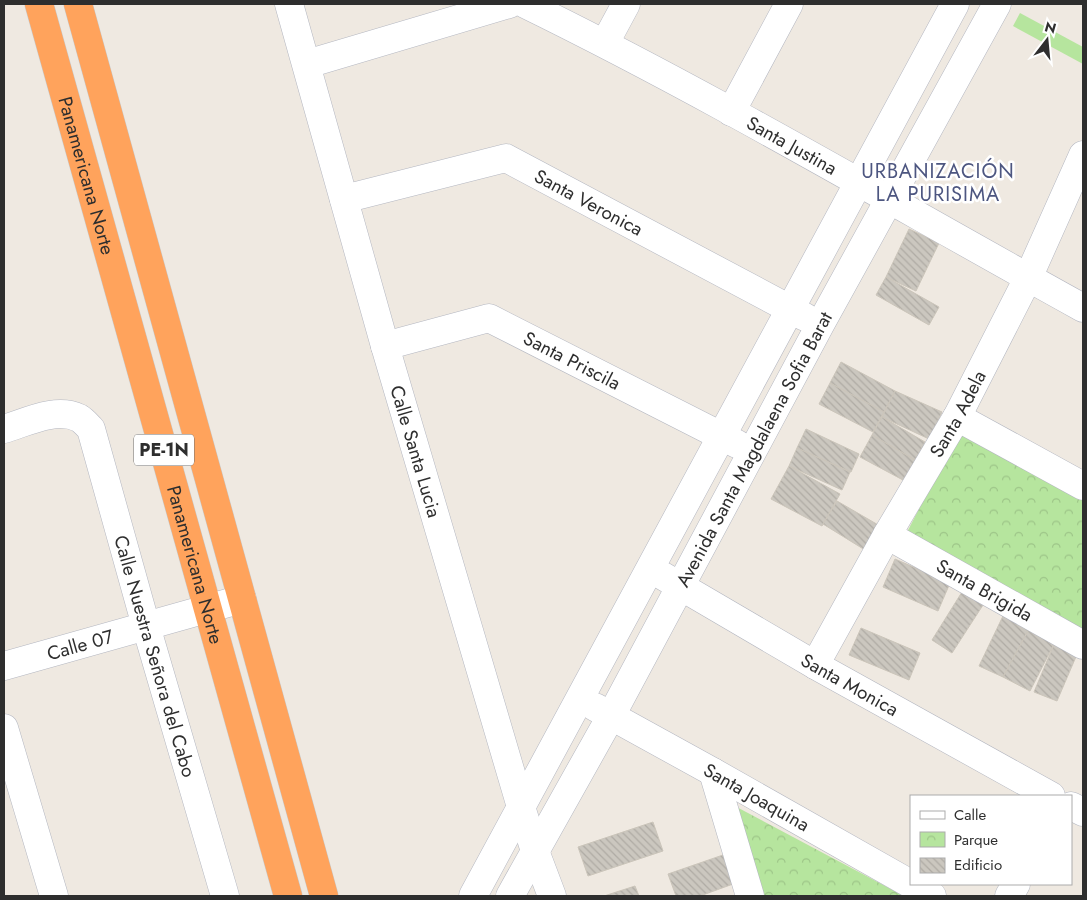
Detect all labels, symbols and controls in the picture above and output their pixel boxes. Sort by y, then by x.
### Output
north arrow [1022,15,1072,65]
text: N [1042,16,1059,39]
street label: Panamericana Norte [51,93,121,258]
street label: Santa Justina [742,109,842,181]
district label: URBANIZACIÓN LA PURISIMA [861,157,1015,209]
street label: Santa Veronica [530,163,648,243]
street label: Avenida Santa Magdalaena Sofia Barat [669,306,839,592]
street label: Santa Priscila [519,325,625,397]
street label: Santa Adela [923,366,993,463]
street label: Calle Santa Lucia [383,382,448,521]
road number: PE-1N [134,434,194,466]
street label: Panamericana Norte [160,482,230,647]
street label: Calle Nuestra Señora del Cabo [107,532,202,780]
street label: Santa Brigida [931,552,1038,628]
street label: Calle 07 [44,623,116,667]
street label: Santa Monica [796,647,903,723]
street label: Santa Joaquina [699,756,814,838]
legend [910,795,1072,885]
text: Calle [954,804,986,826]
text: Parque [954,829,998,851]
text: Edificio [954,854,1002,876]

